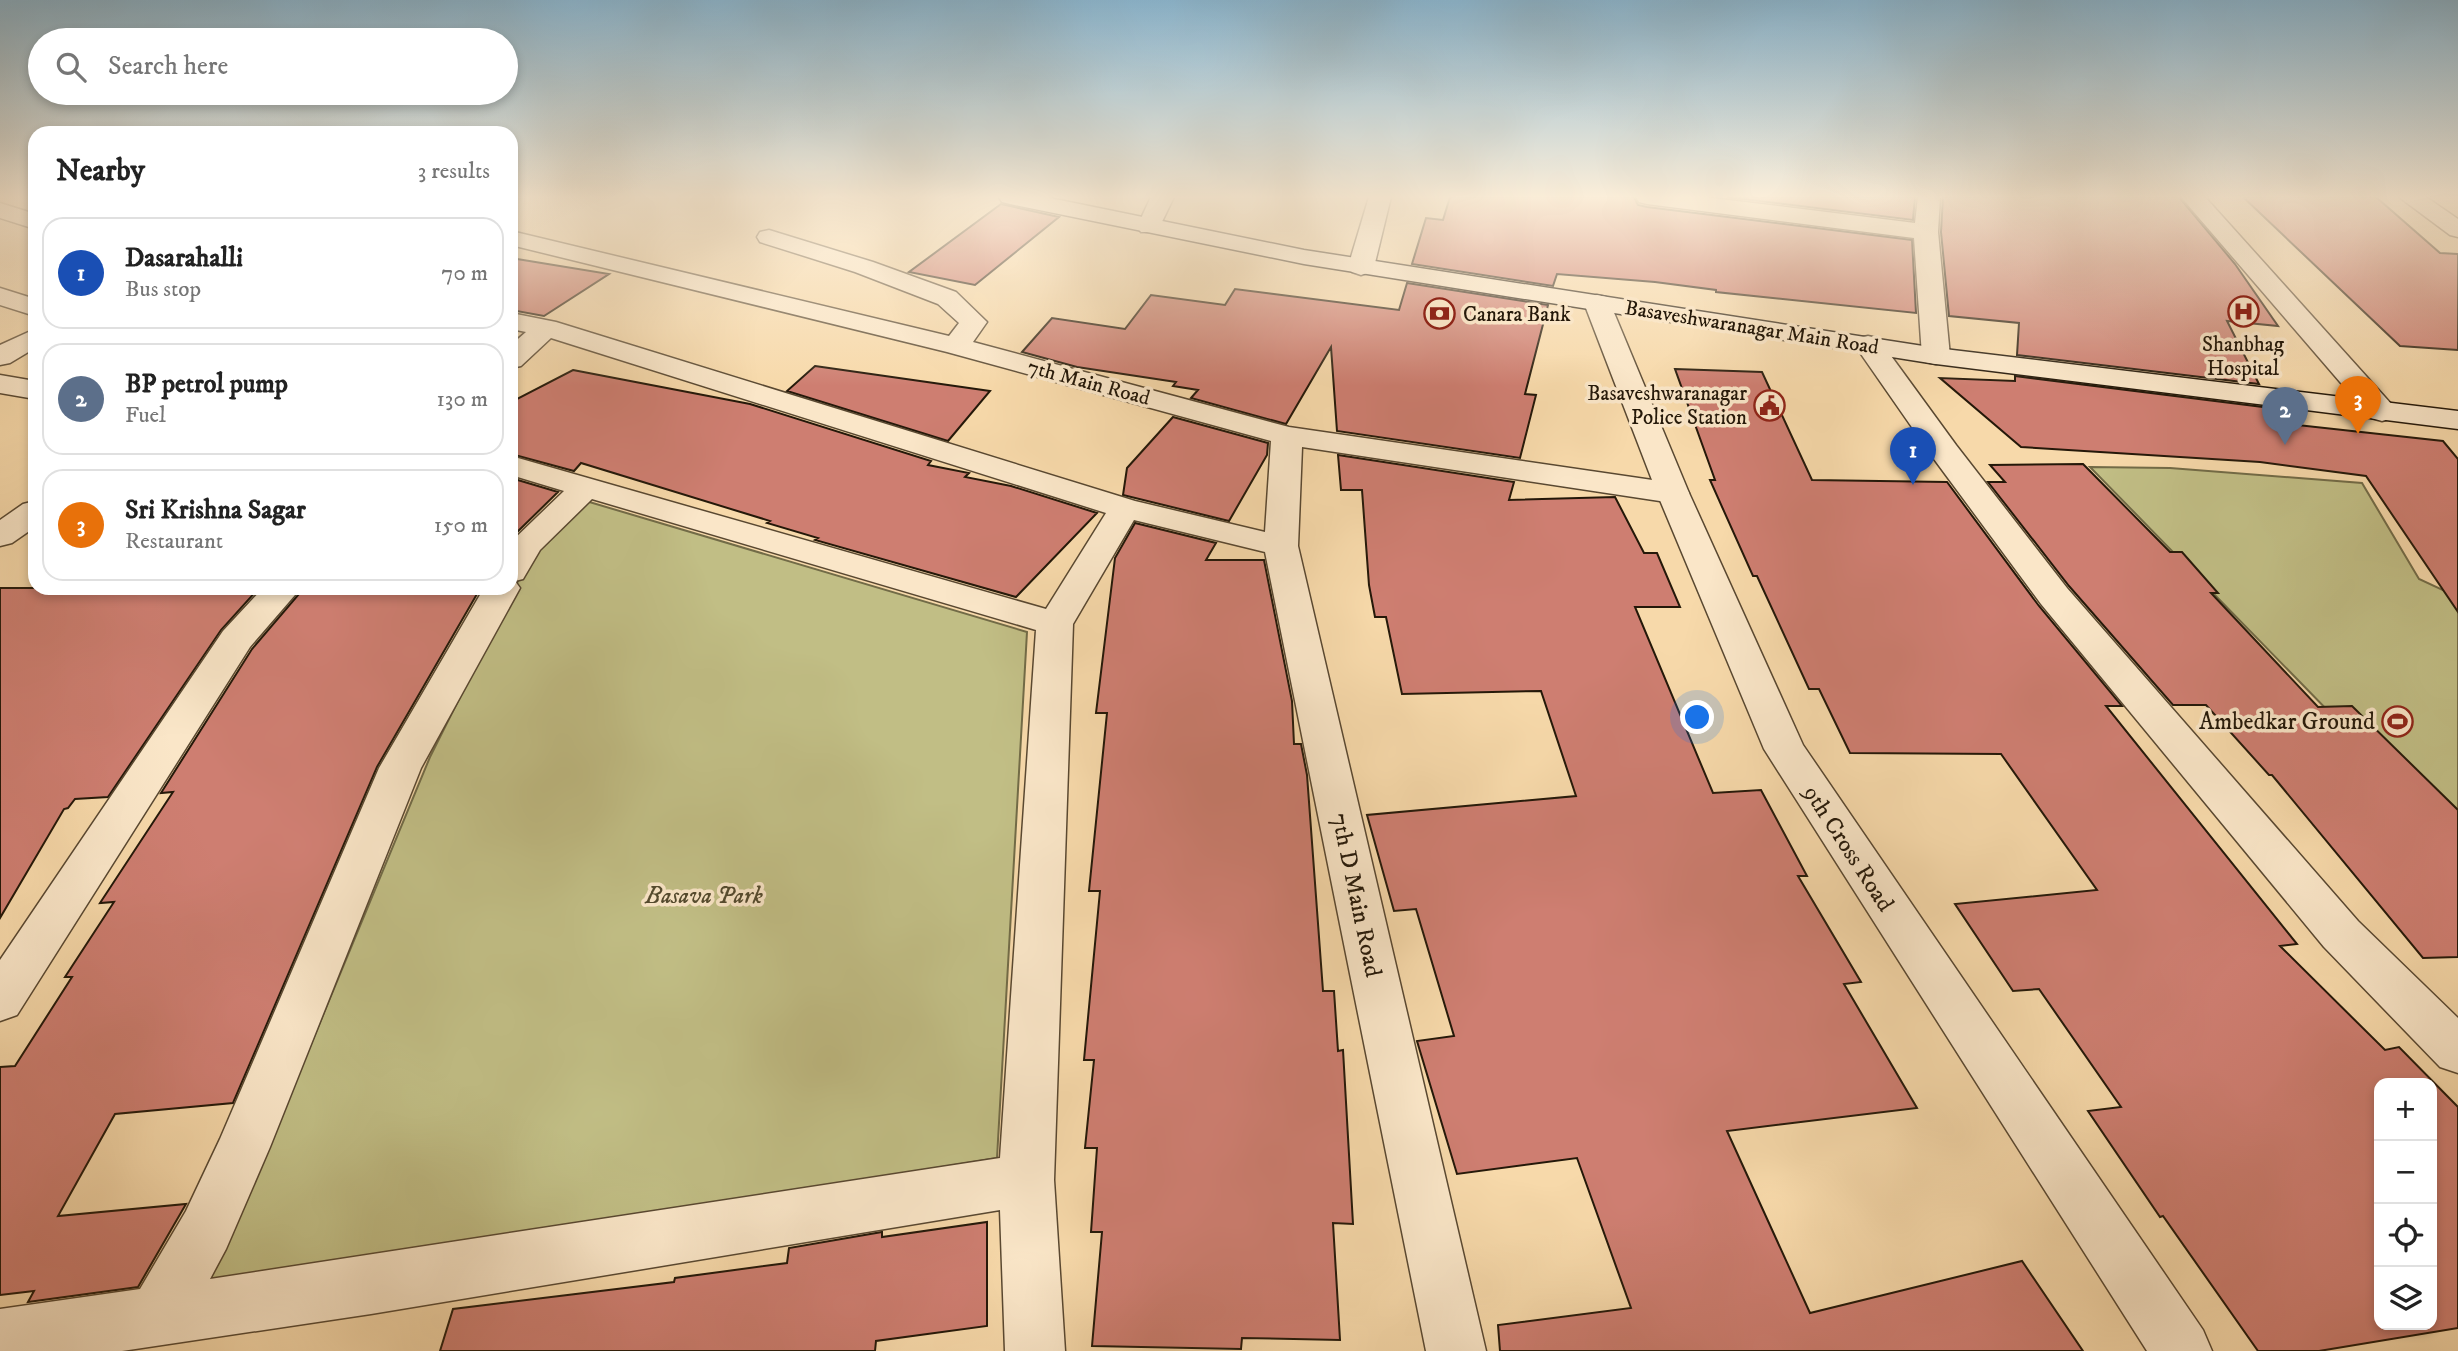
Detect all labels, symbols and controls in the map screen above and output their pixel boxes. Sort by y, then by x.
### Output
search box [28,28,518,105]
icon: search [52,48,90,86]
text: Search here [108,50,228,83]
text: Nearby [56,153,145,190]
text: 3 results [418,157,490,186]
text: Dasarahalli [125,242,243,275]
text: 1 [77,259,85,288]
text: 70 m [441,259,488,288]
text: Bus stop [125,275,201,304]
street label: Basaveshwaranagar Main Road [1623,295,1881,361]
hospital icon: Shanbhag Hospital [2226,295,2260,329]
bank icon: Canara Bank [1423,297,1457,331]
place label: Canara Bank [1463,302,1571,328]
place label: Shanbhag Hospital [2202,332,2285,382]
street label: 7th Main Road [1025,354,1153,412]
text: BP petrol pump [125,368,288,401]
pin: 3 [2335,376,2381,434]
place label: Basaveshwaranagar Police Station [1587,381,1747,431]
text: 2 [75,385,87,414]
text: 130 m [436,385,488,414]
pin: 2 [2262,387,2308,445]
public building icon: Basaveshwaranagar Police Station [1753,388,1787,422]
text: Fuel [125,401,166,430]
pin: 1 [1890,427,1936,485]
text: Sri Krishna Sagar [125,494,306,527]
text: 3 [77,511,85,540]
text: 150 m [434,511,488,540]
text: Restaurant [125,527,223,556]
your location [1680,700,1714,734]
sports icon: Ambedkar Ground [2381,704,2415,738]
place label: Ambedkar Ground [2199,707,2375,737]
street label: 9th Cross Road [1796,779,1900,917]
street label: 7th D Main Road [1324,811,1388,980]
park label: Basava Park [644,881,763,911]
map controls [2374,1078,2437,1330]
button: + [2374,1078,2437,1141]
button: − [2374,1141,2437,1204]
button: locate [2374,1204,2437,1267]
button: layers [2374,1267,2437,1330]

